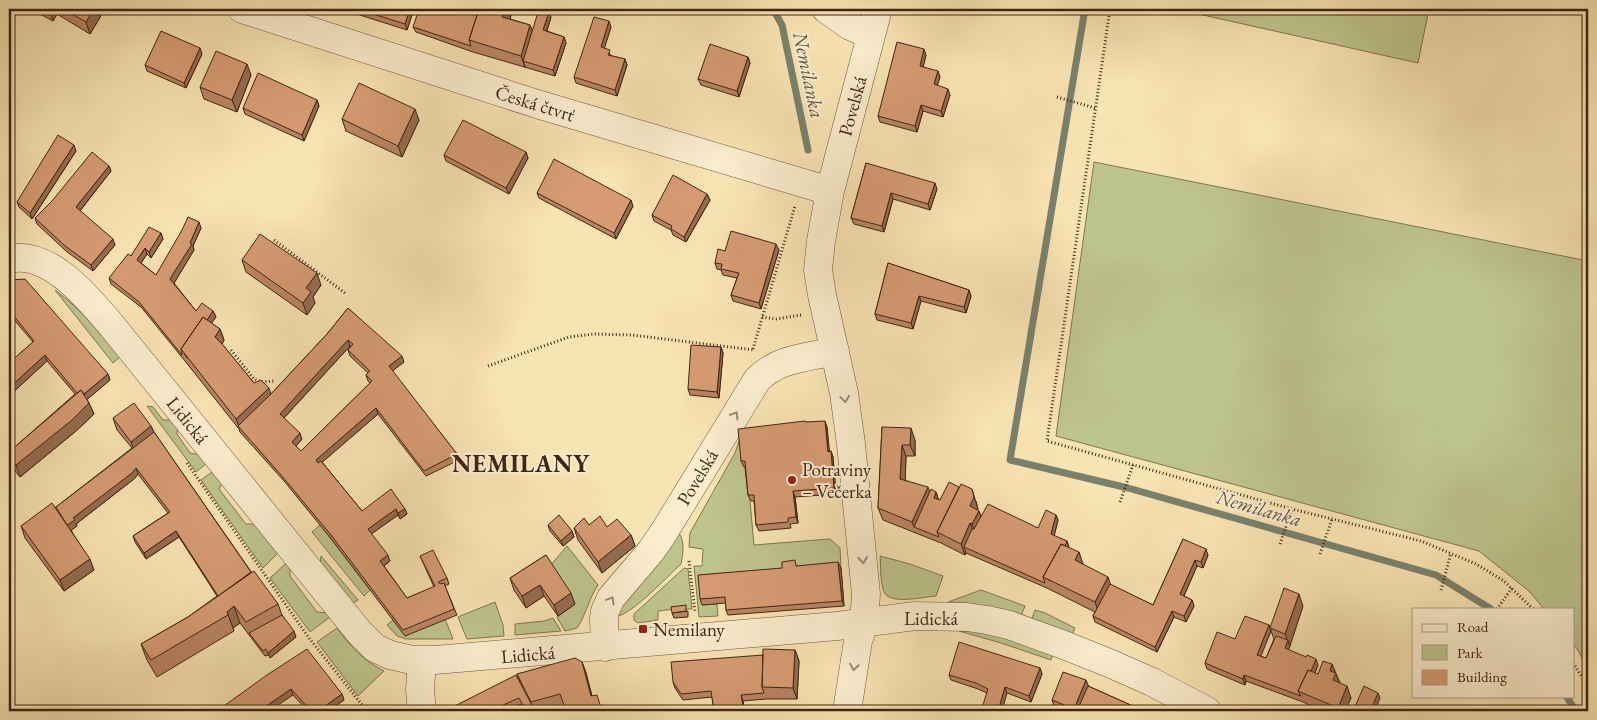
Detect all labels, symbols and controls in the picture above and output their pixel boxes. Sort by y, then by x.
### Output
water label: Nemilanka [787,28,831,121]
street label: Povelská [833,73,873,139]
street label: Česká čtvrť [492,80,578,127]
street label: Lidická [161,391,215,450]
one-way arrow [839,395,850,403]
one-way arrow [728,412,738,421]
street label: Povelská [671,444,724,510]
district label: NEMILANY [452,448,590,479]
place label: Potraviny – Večerka [802,457,872,504]
marker: Potraviny – Večerka [786,474,798,486]
water label: Nemilanka [1212,483,1305,533]
one-way arrow [857,557,868,565]
one-way arrow [604,596,614,605]
street label: Lidická [904,606,959,631]
legend [1412,608,1574,698]
place label: Nemilany [653,617,725,642]
text: Road [1457,617,1489,636]
marker: Nemilany [637,623,649,635]
street label: Lidická [500,640,557,669]
text: Park [1457,643,1484,662]
one-way arrow [850,662,860,671]
text: Building [1457,667,1507,686]

